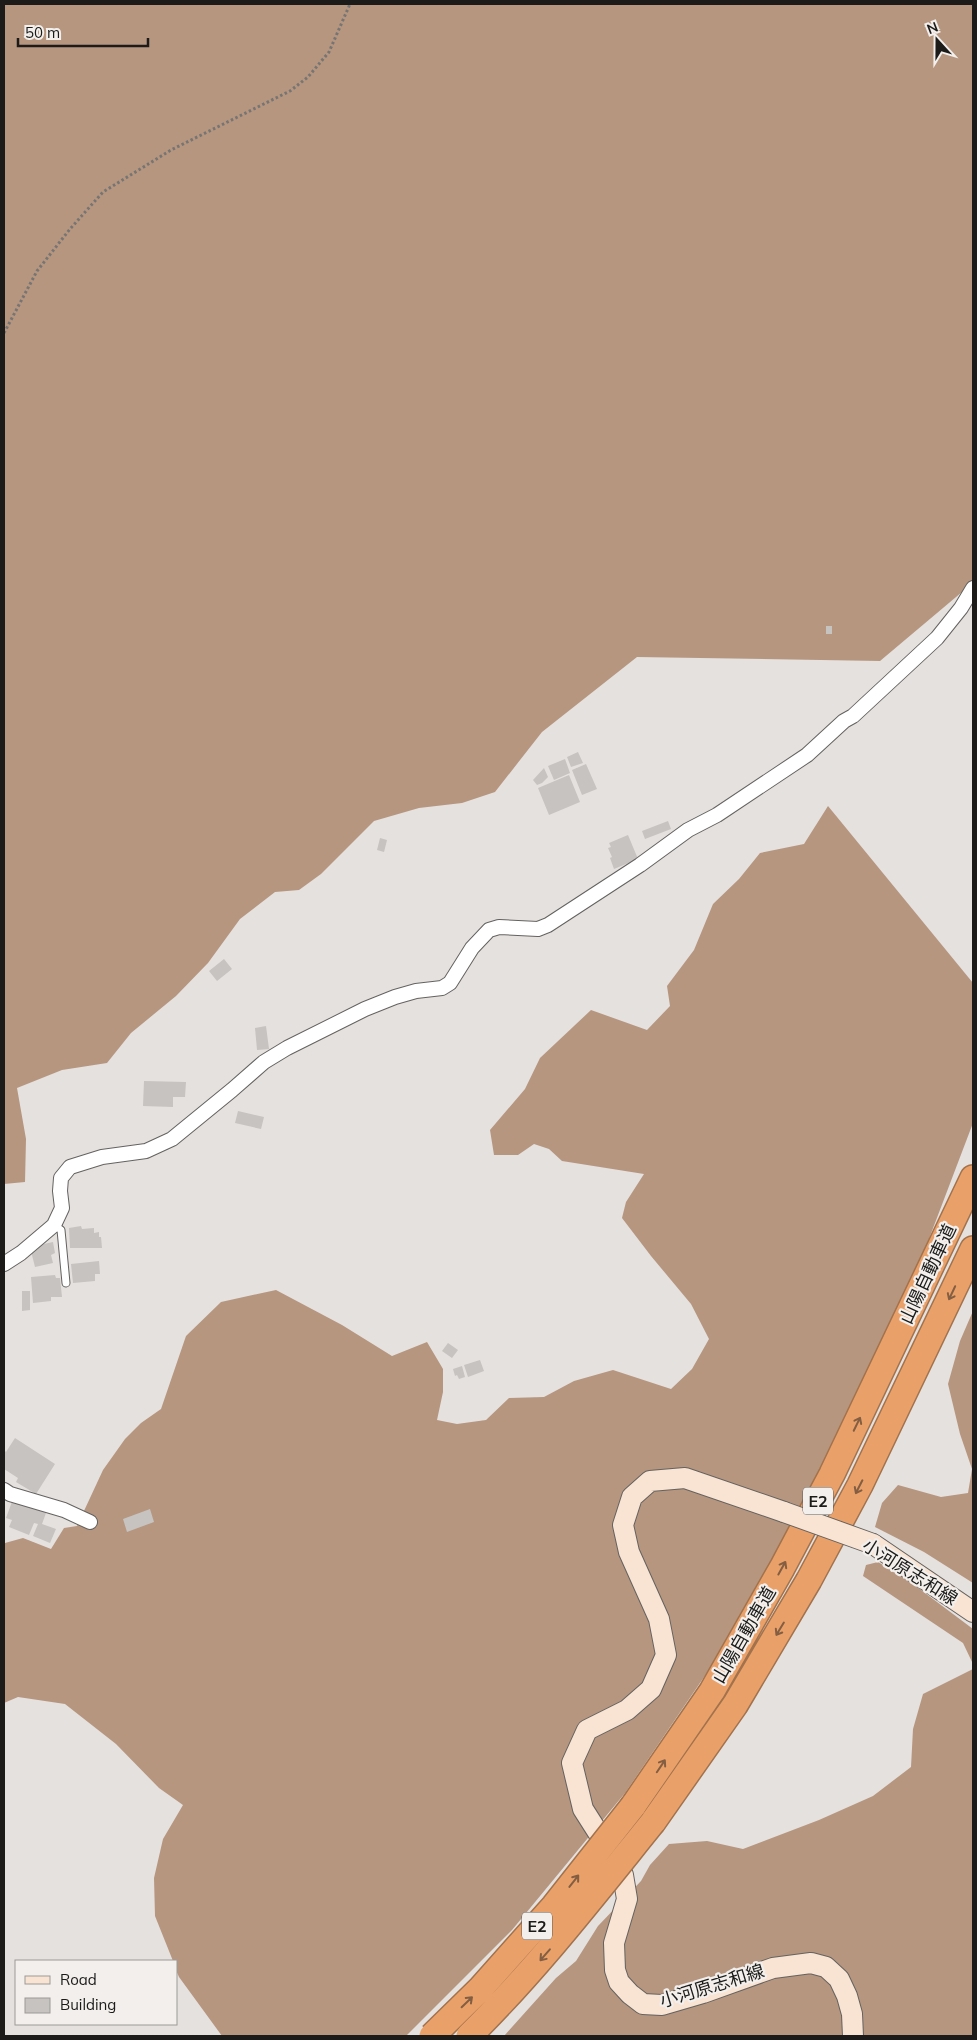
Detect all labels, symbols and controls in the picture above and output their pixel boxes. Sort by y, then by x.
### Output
scale bar [18,15,148,47]
north arrow [912,15,962,65]
text: N [924,18,941,38]
text: 50 m [25,23,60,42]
street label: 山陽自動車道 [894,1220,961,1328]
one-way arrow [947,1285,957,1300]
one-way arrow [852,1417,862,1432]
one-way arrow [854,1479,863,1494]
road number: E2 [803,1488,833,1514]
street label: 小河原志和線 [858,1533,962,1610]
one-way arrow [777,1561,787,1576]
street label: 山陽自動車道 [707,1582,781,1687]
one-way arrow [775,1621,785,1635]
one-way arrow [656,1760,666,1774]
one-way arrow [569,1875,580,1888]
road number: E2 [522,1912,552,1940]
one-way arrow [539,1948,550,1961]
street label: 小河原志和線 [657,1959,767,2012]
legend [15,1960,178,2025]
text: Road [60,1970,97,1989]
text: Building [60,1995,116,2014]
one-way arrow [460,1996,473,2008]

